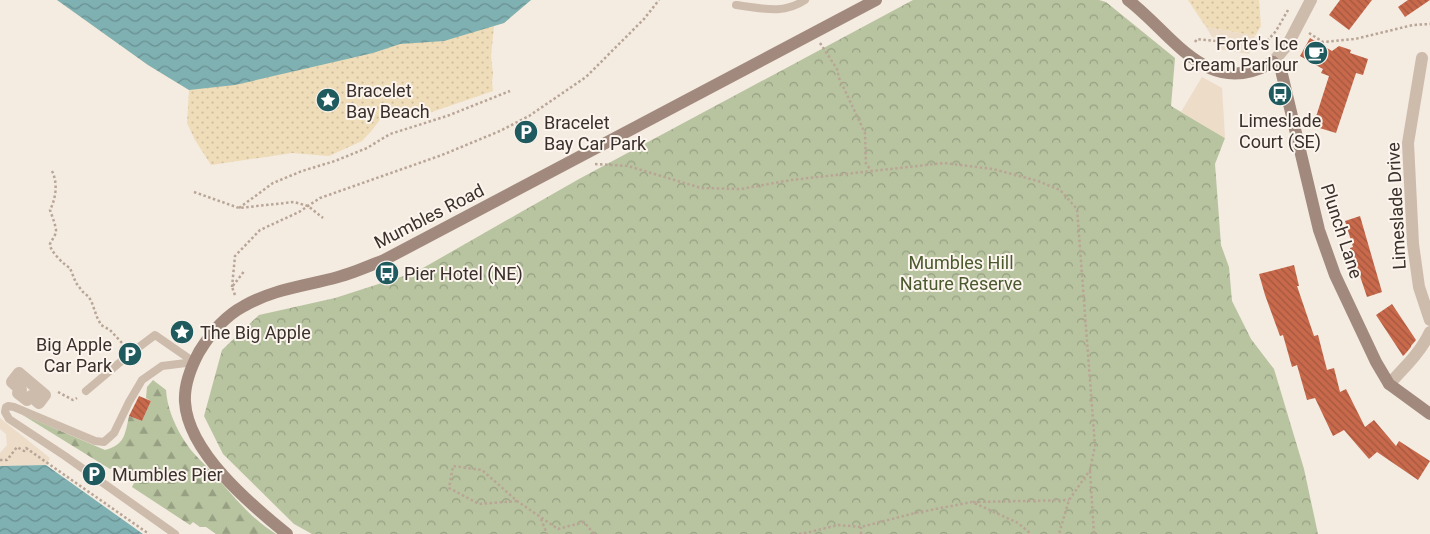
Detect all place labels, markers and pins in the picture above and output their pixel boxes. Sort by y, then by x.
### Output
place label: Forte's Ice Cream Parlour [1183,33,1298,75]
cafe icon: Forte's Ice Cream Parlour [1303,40,1329,66]
place label: Bracelet Bay Beach [346,80,430,122]
bus stop icon: Limeslade Court (SE) [1267,81,1293,107]
place icon: Bracelet Bay Beach [315,87,341,113]
place label: Limeslade Court (SE) [1239,110,1321,153]
place label: Bracelet Bay Car Park [544,112,647,154]
parking icon: Bracelet Bay Car Park [513,119,539,145]
bus stop icon: Pier Hotel (NE) [374,260,400,286]
place label: Pier Hotel (NE) [404,263,523,285]
place icon: The Big Apple [169,319,195,345]
place label: The Big Apple [200,322,311,343]
place label: Big Apple Car Park [36,334,113,376]
parking icon: Big Apple Car Park [117,341,143,367]
parking icon: Mumbles Pier [81,461,107,487]
place label: Mumbles Pier [112,464,223,485]

